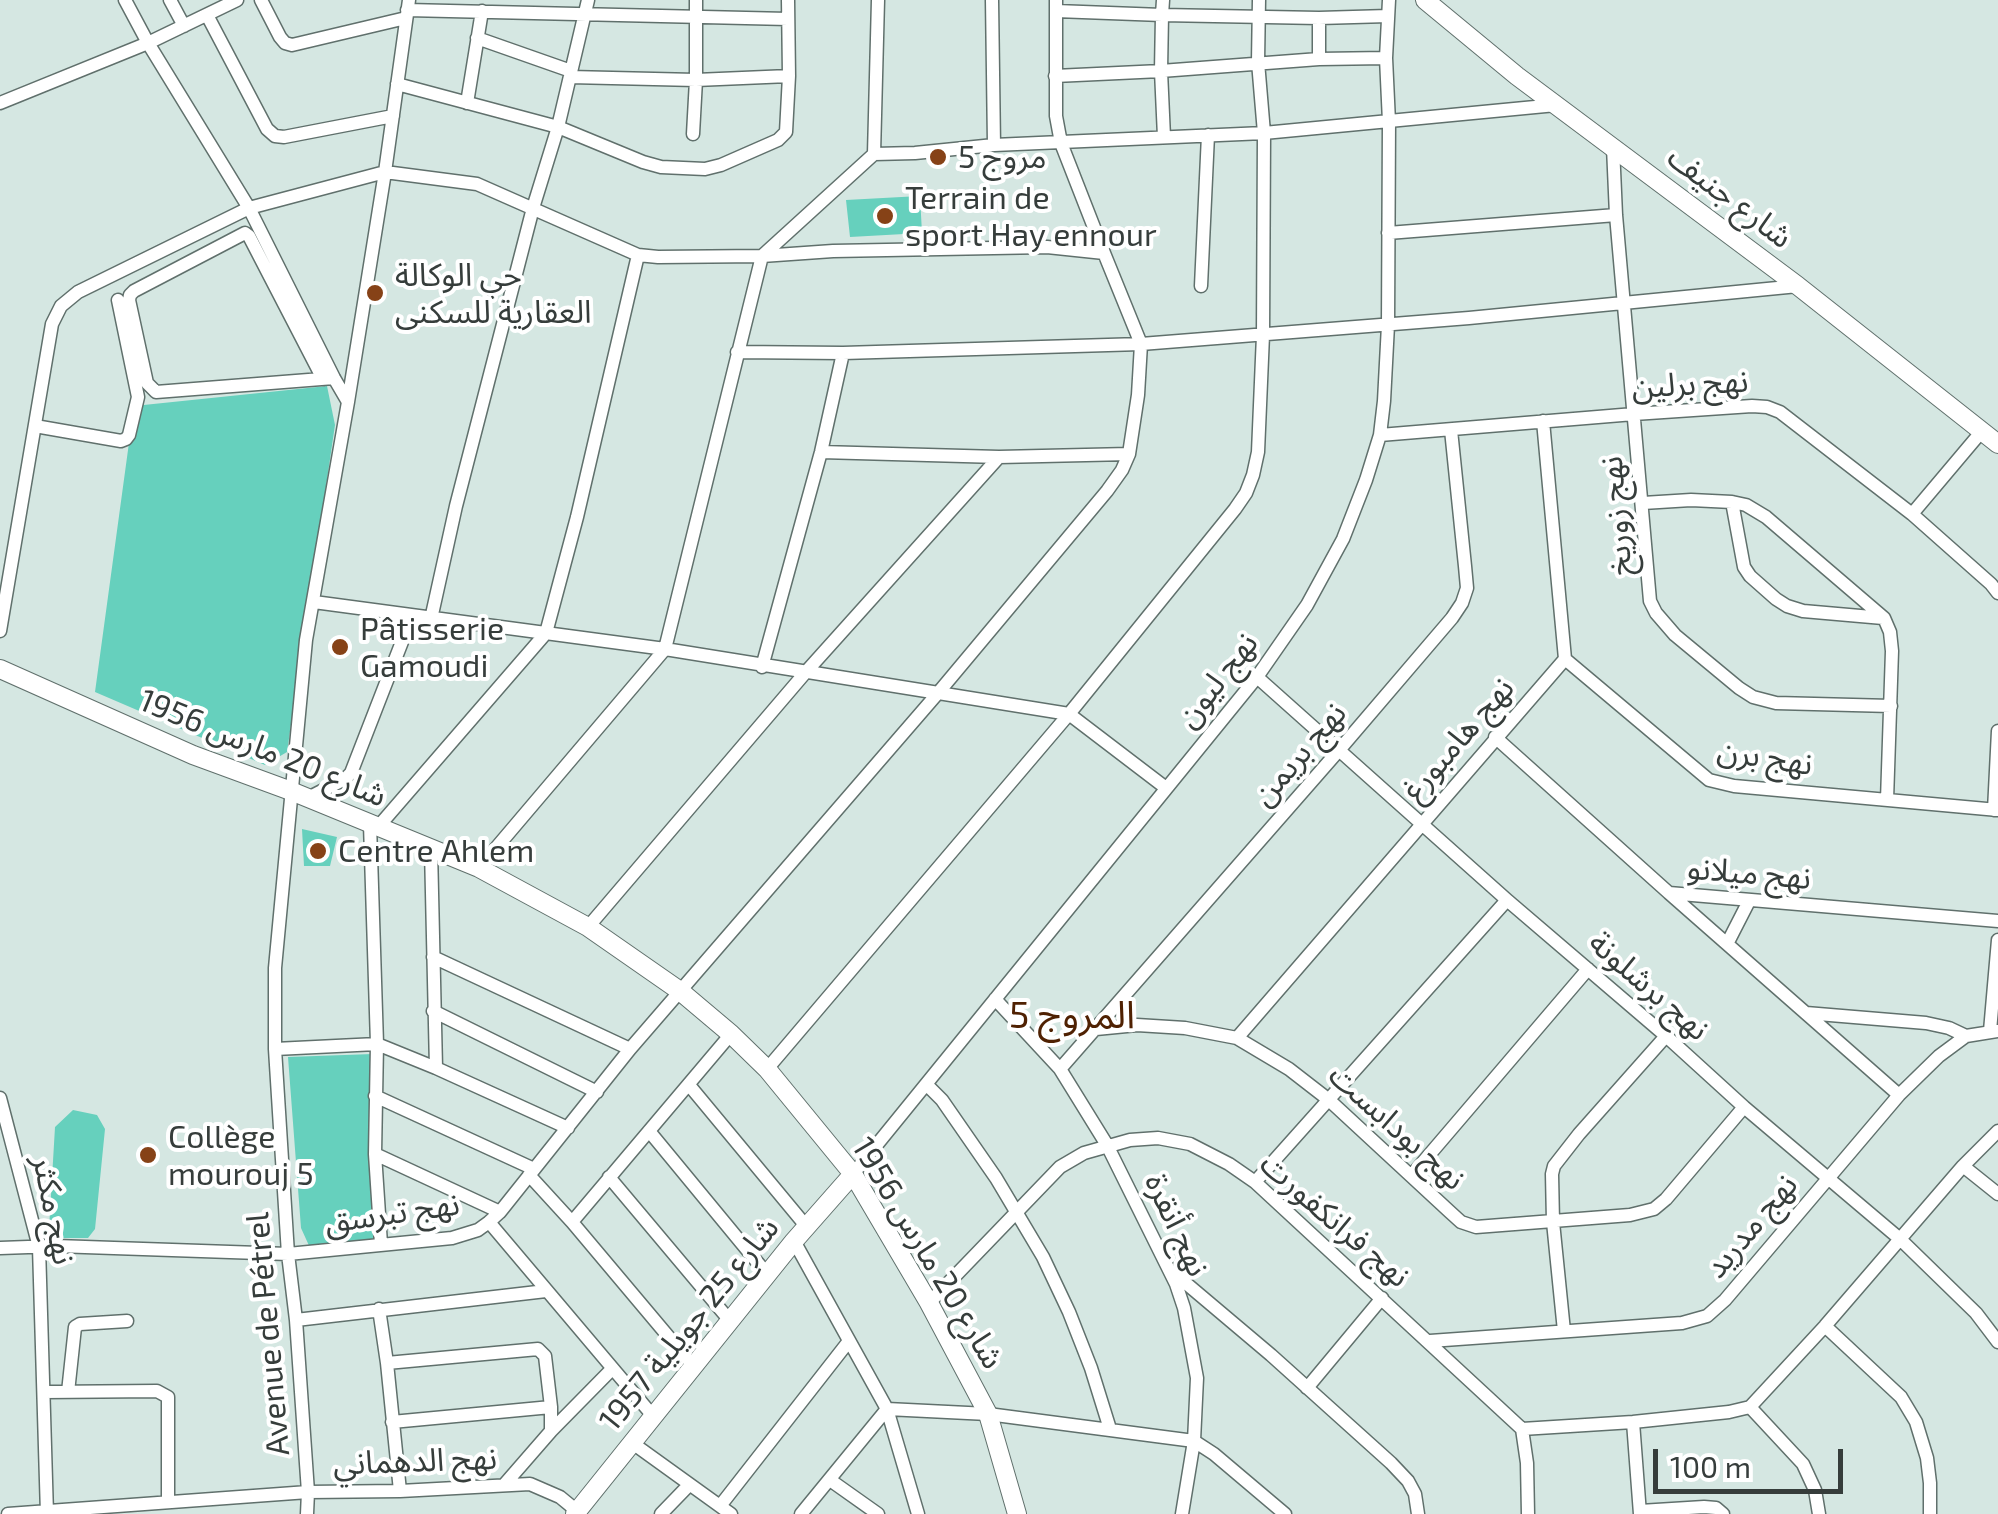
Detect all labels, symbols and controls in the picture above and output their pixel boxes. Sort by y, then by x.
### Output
place label: مروج 5 [958,138,1047,176]
street label: شارع جنيف [1660,138,1800,256]
marker: مروج 5 [927,146,949,168]
place label: Terrain de sport Hay ennour [905,179,1157,254]
marker: Terrain de sport Hay ennour [874,205,896,227]
place label: حي الوكالة العقارية للسكنى [395,256,592,331]
marker: حي الوكالة العقارية للسكنى [364,282,386,304]
street label: نهج برلين [1631,362,1749,406]
street label: نهج زوريخ [1592,455,1640,577]
place label: Pâtisserie Gamoudi [360,610,504,685]
street label: نهج ليون [1168,625,1266,735]
marker: Pâtisserie Gamoudi [329,636,351,658]
street label: نهج هامبورغ [1394,669,1522,809]
street label: شارع 20 مارس 1956 [134,681,392,815]
street label: نهج بريمن [1244,694,1354,814]
street label: نهج برن [1715,731,1815,783]
place label: Centre Ahlem [338,832,534,870]
marker: Centre Ahlem [307,840,329,862]
street label: نهج ميلانو [1685,848,1813,898]
street label: نهج برشلونة [1581,923,1717,1049]
district label: المروج 5 [1009,992,1135,1038]
street label: نهج بودابست [1321,1056,1473,1198]
place label: Collège mourouj 5 [168,1118,314,1193]
street label: شارع 20 مارس 1956 [844,1130,1012,1376]
marker: Collège mourouj 5 [137,1144,159,1166]
street label: نهج فرانكفورت [1252,1145,1418,1295]
street label: نهج مكثر [25,1152,83,1268]
street label: نهج مدريد [1696,1166,1806,1286]
street label: نهج أنقرة [1137,1167,1217,1283]
street label: نهج تبرسق [322,1185,462,1241]
street label: شارع 25 جويلية 1957 [591,1209,787,1439]
street label: Avenue de Pétrel [238,1211,298,1457]
scale bar [1658,1429,1848,1491]
street label: نهج الدهماني [332,1439,498,1483]
text: 100 m [1670,1448,1751,1484]

